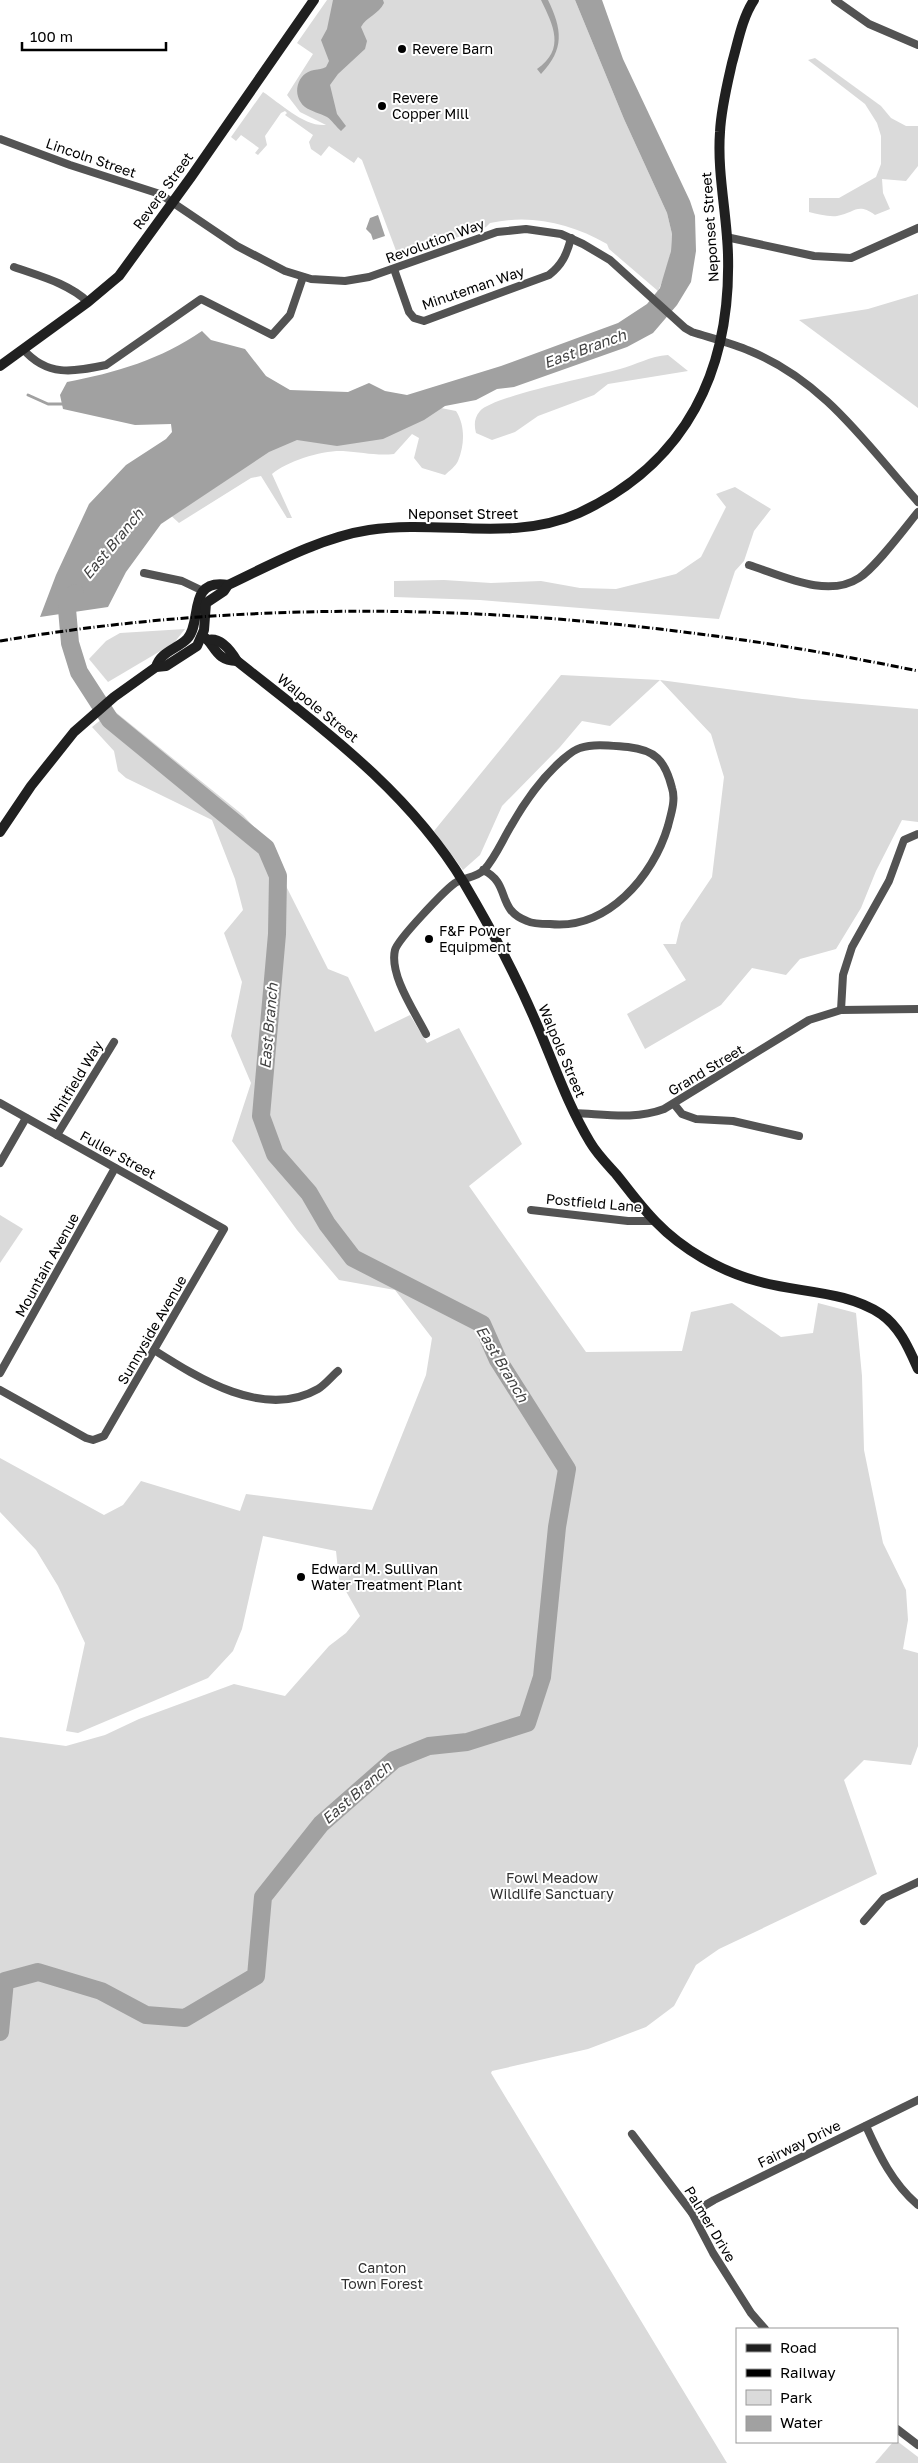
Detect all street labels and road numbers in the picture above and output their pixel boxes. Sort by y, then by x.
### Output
street label: Lincoln Street [44,134,139,181]
street label: Revere Street [129,149,196,233]
street label: Neponset Street [697,171,722,283]
street label: Revolution Way [383,215,487,266]
street label: Minuteman Way [419,262,527,313]
street label: Neponset Street [408,505,518,522]
street label: Walpole Street [274,670,362,746]
street label: Walpole Street [535,1002,590,1100]
street label: Whitfield Way [43,1037,106,1126]
street label: Grand Street [665,1040,747,1099]
street label: Fuller Street [77,1127,159,1182]
street label: Postfield Lane [545,1190,643,1215]
street label: Mountain Avenue [11,1210,82,1320]
street label: Sunnyside Avenue [113,1272,190,1387]
street label: Fairway Drive [755,2116,843,2171]
street label: Palmer Drive [681,2183,740,2265]

